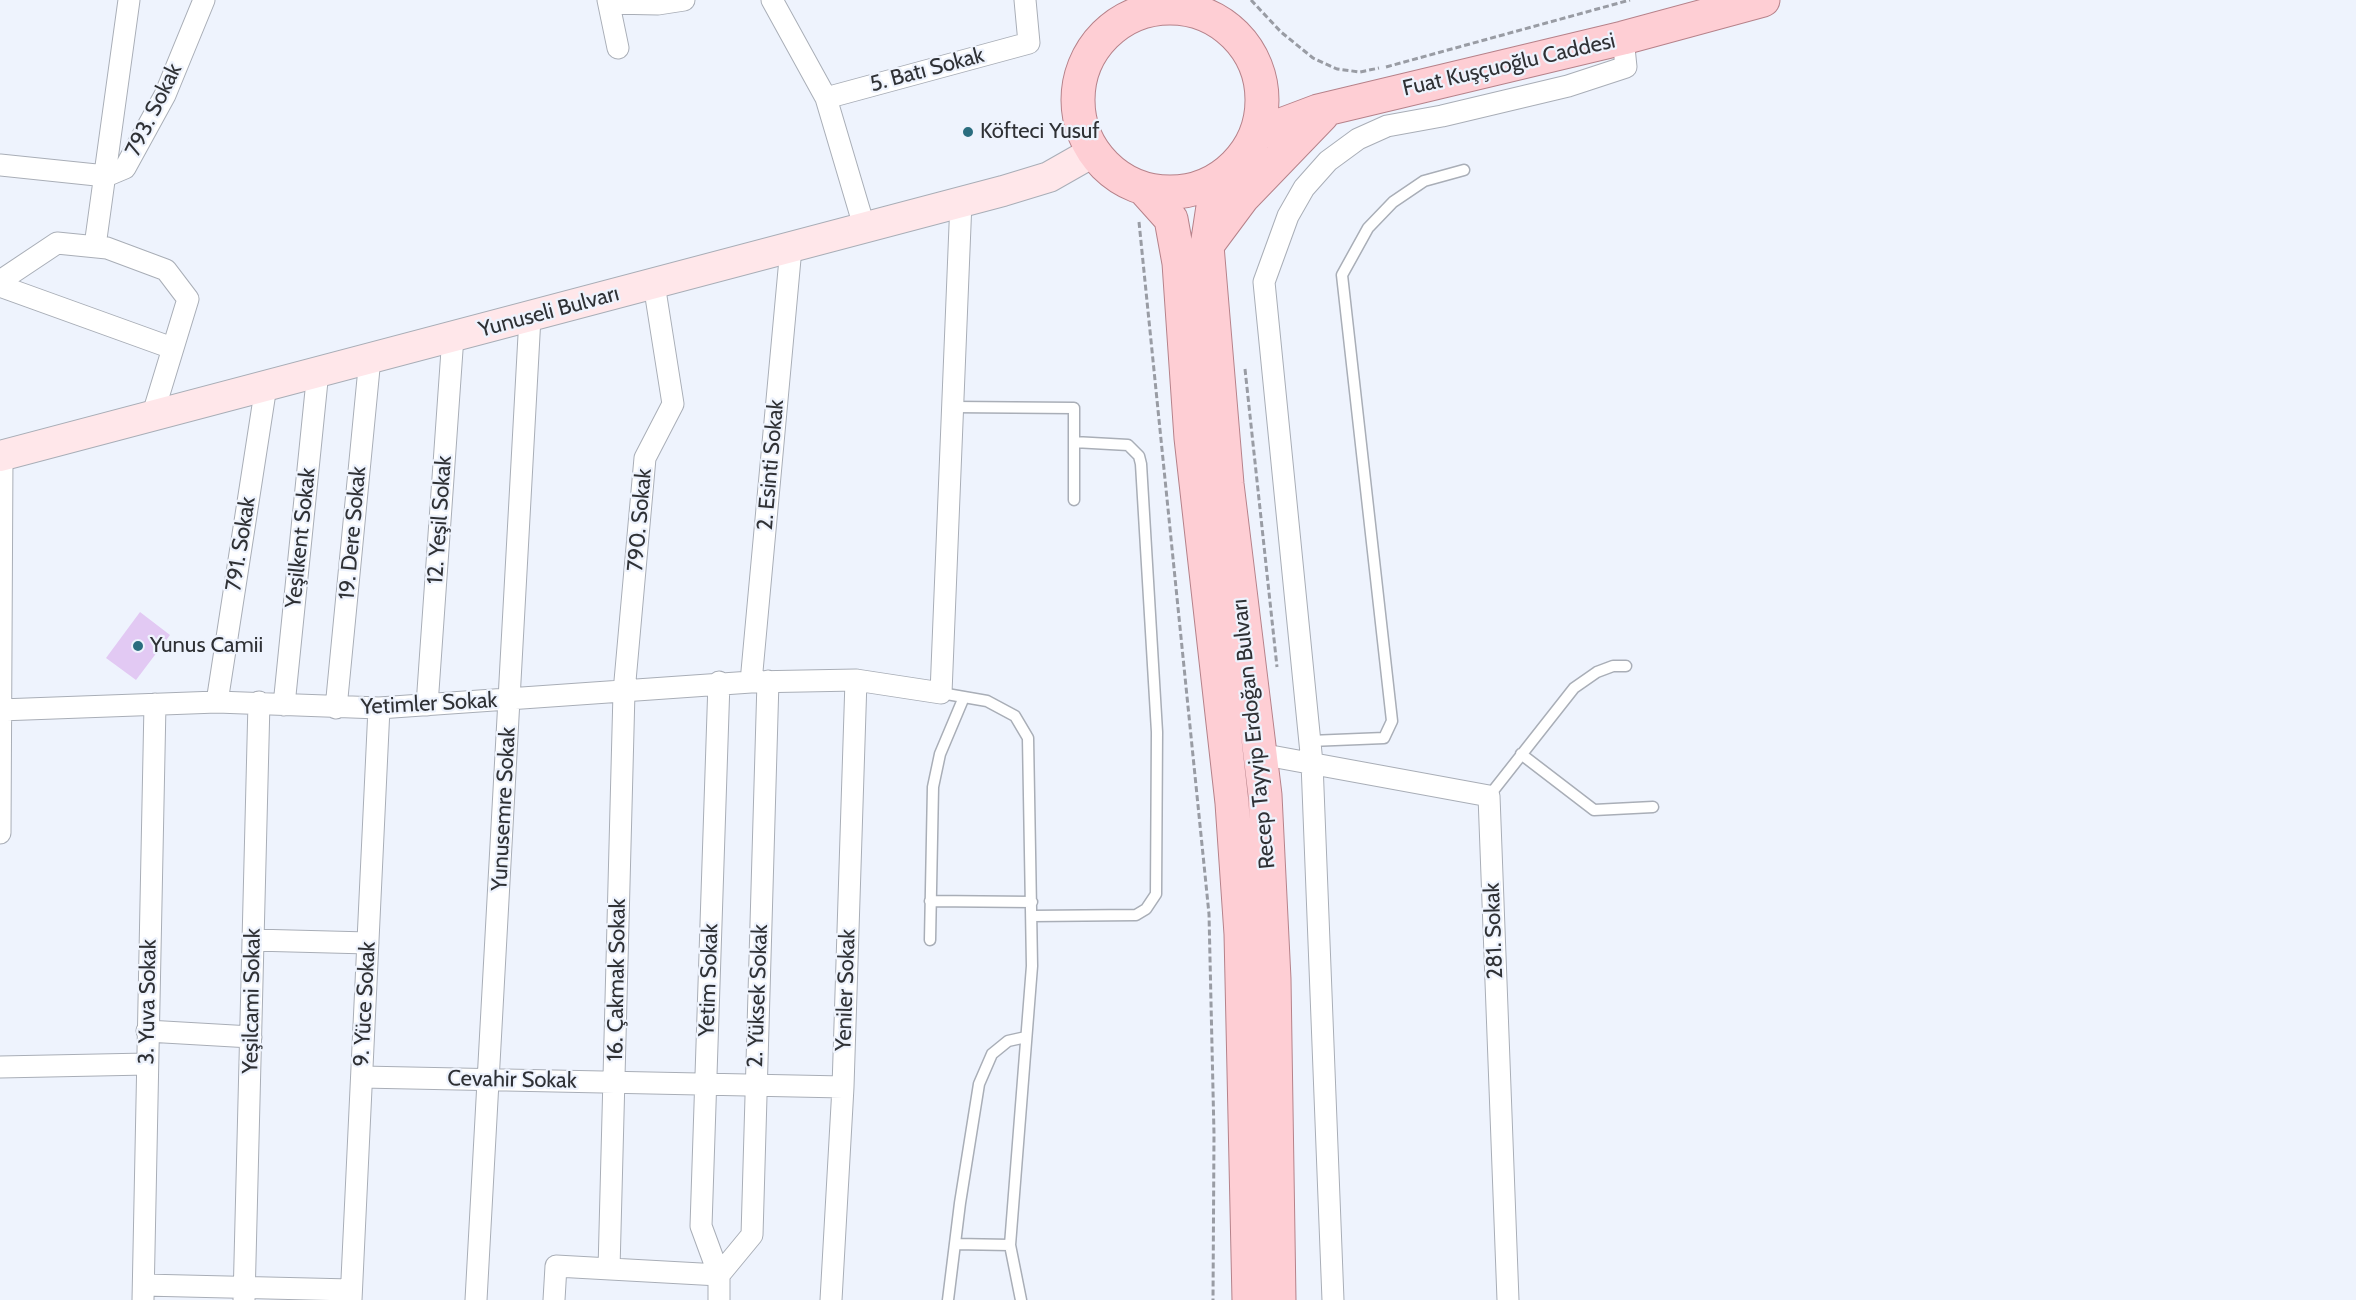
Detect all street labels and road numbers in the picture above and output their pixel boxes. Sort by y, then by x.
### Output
street label: Fuat Kuşçuoğlu Caddesi [1400,28,1618,102]
street label: 5. Batı Sokak [867,42,987,98]
street label: 793. Sokak [120,59,188,161]
street label: Yunuseli Bulvarı [476,281,622,343]
street label: 2. Esinti Sokak [752,399,790,531]
street label: 12. Yeşil Sokak [422,455,458,585]
street label: 19. Dere Sokak [334,465,372,601]
street label: Yeşilkent Sokak [280,466,322,610]
street label: 790. Sokak [622,467,658,573]
street label: 791. Sokak [221,495,261,593]
street label: Recep Tayyip Erdoğan Bulvarı [1227,598,1281,870]
street label: Yetimler Sokak [360,687,498,721]
street label: Yunusemre Sokak [487,726,521,892]
street label: 281. Sokak [1479,882,1509,980]
street label: 16. Çakmak Sokak [602,898,632,1062]
street label: Yetim Sokak [694,923,724,1037]
street label: 2. Yüksek Sokak [742,924,774,1068]
street label: Yeşilcami Sokak [238,928,266,1074]
street label: Yeniler Sokak [831,928,861,1052]
street label: 3. Yuva Sokak [134,939,162,1065]
street label: 9. Yüce Sokak [349,941,381,1067]
street label: Cevahir Sokak [447,1066,577,1094]

